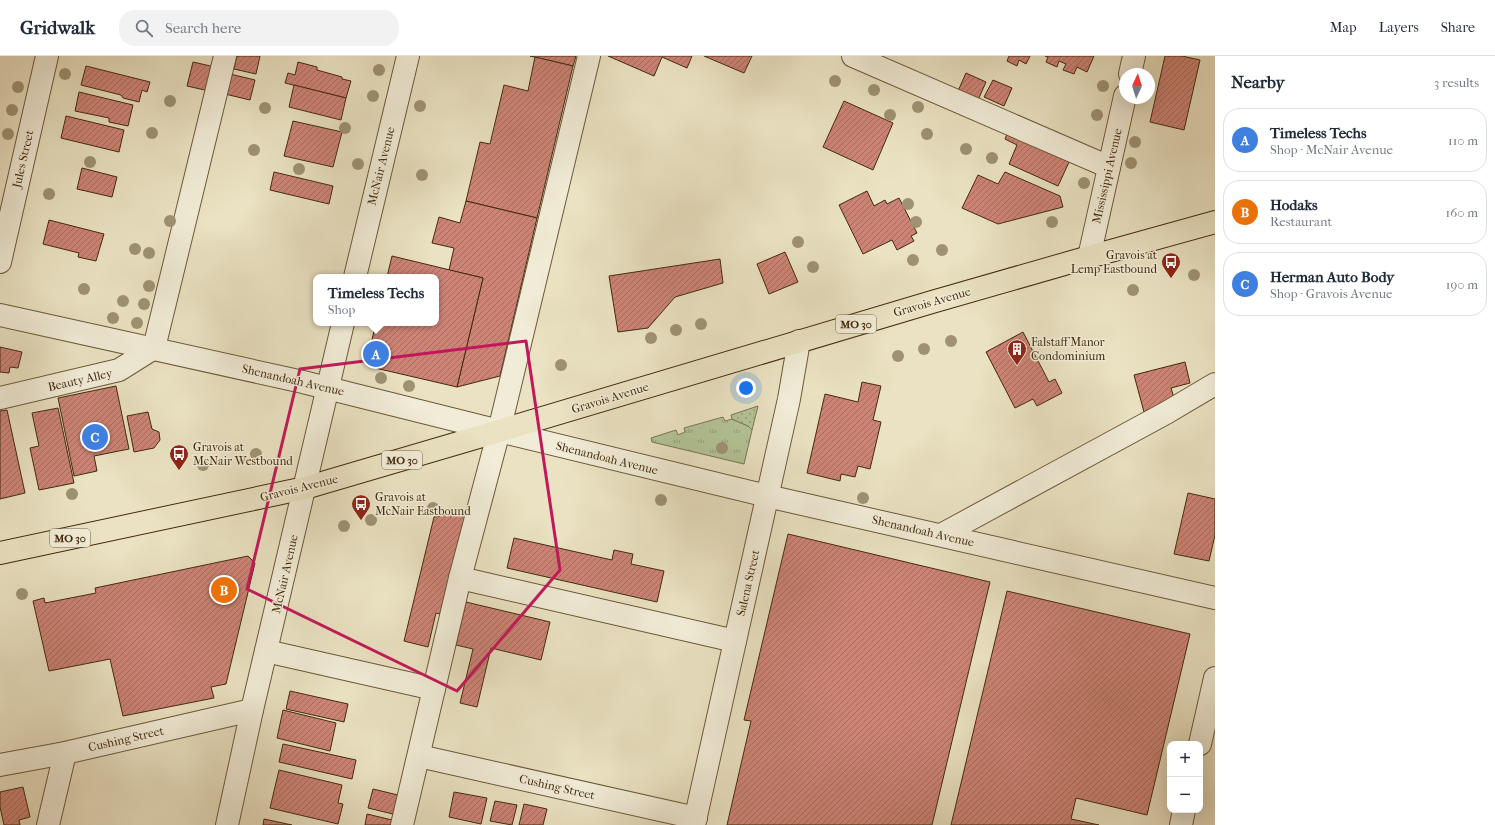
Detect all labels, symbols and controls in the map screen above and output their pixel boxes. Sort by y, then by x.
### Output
search box [119,10,399,46]
text: Gridwalk [20,17,95,39]
icon: search [133,17,155,39]
text: Search here [165,19,241,37]
text: Map [1330,19,1357,36]
text: Layers [1379,19,1419,36]
text: Share [1441,19,1475,36]
north arrow [1119,68,1155,104]
text: Nearby [1231,72,1285,92]
text: 3 results [1434,75,1479,90]
text: Timeless Techs [1270,124,1367,142]
street label: McNair Avenue [364,125,398,207]
street label: Mississippi Avenue [1089,127,1125,225]
street label: Jules Street [9,128,37,190]
text: A [1241,133,1249,148]
text: 110 m [1448,133,1478,148]
text: Shop · McNair Avenue [1270,142,1393,157]
text: Hodaks [1270,196,1318,214]
text: B [1241,205,1249,220]
text: 160 m [1446,205,1478,220]
text: Restaurant [1270,214,1332,229]
place label: Gravois at Lemp Eastbound [1071,248,1158,276]
bus stop icon: Gravois at Lemp Eastbound [1160,251,1182,279]
text: Herman Auto Body [1270,268,1394,286]
popup [313,274,439,326]
text: C [1241,277,1249,292]
text: 190 m [1446,277,1478,292]
text: Timeless Techs [328,284,424,302]
street label: Gravois Avenue [892,284,972,320]
text: Shop · Gravois Avenue [1270,286,1392,301]
text: Shop [328,302,355,317]
road number: MO 30 [836,315,876,333]
place label: Falstaff Manor Condominium [1031,335,1106,363]
building icon: Falstaff Manor Condominium [1006,338,1028,366]
pin: A [363,339,389,369]
street label: Shenandoah Avenue [241,361,346,399]
street label: Beauty Alley [46,366,114,394]
your location [736,378,756,398]
street label: Gravois Avenue [570,380,650,416]
pin: C [82,422,108,452]
street label: Shenandoah Avenue [555,439,659,477]
place label: Gravois at McNair Westbound [193,440,293,468]
bus stop icon: Gravois at McNair Westbound [168,443,190,471]
road number: MO 30 [382,451,422,469]
street label: Gravois Avenue [259,472,340,504]
place label: Gravois at McNair Eastbound [375,490,471,518]
bus stop icon: Gravois at McNair Eastbound [350,493,372,521]
street label: Shenandoah Avenue [871,512,976,550]
road number: MO 30 [50,529,90,547]
street label: McNair Avenue [269,533,301,615]
street label: Salena Street [734,548,763,618]
pin: B [211,575,237,605]
street label: Cushing Street [87,723,166,754]
map controls [1167,741,1203,813]
button: + [1167,741,1203,777]
street label: Cushing Street [518,772,597,803]
button: − [1167,777,1203,813]

